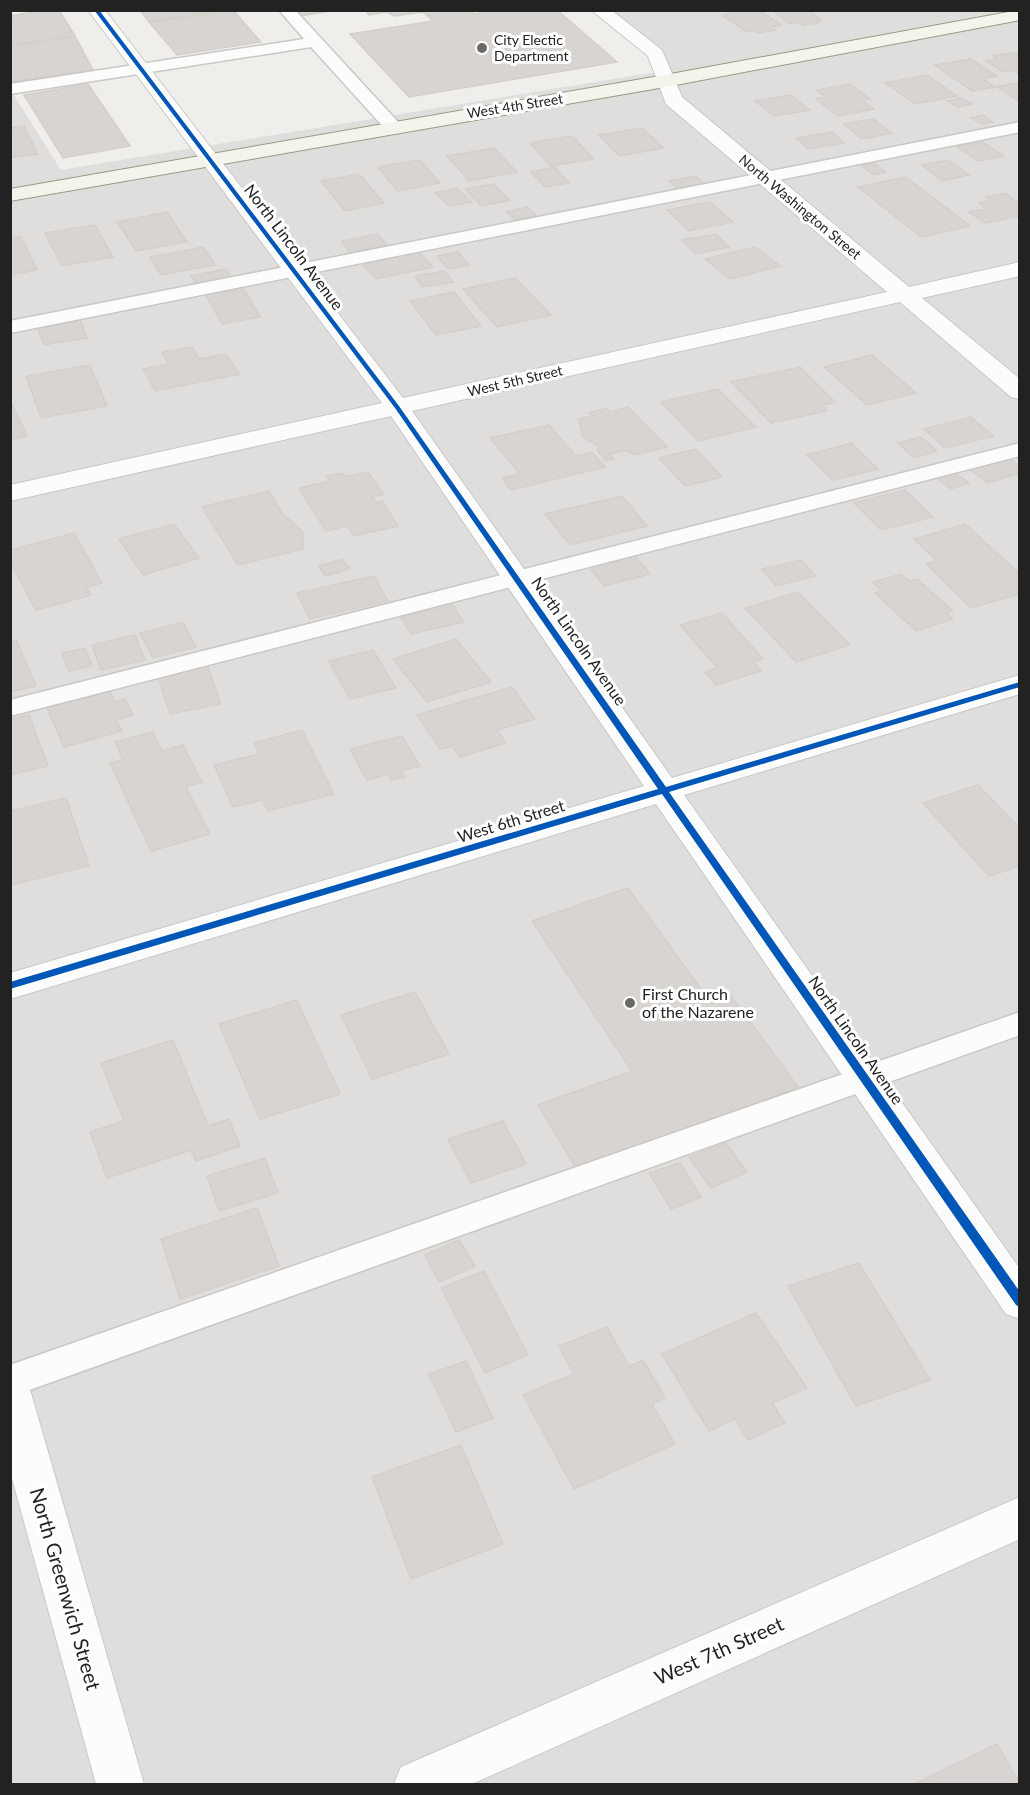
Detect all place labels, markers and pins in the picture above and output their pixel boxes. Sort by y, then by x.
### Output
place label: City Electic Department [494,31,569,64]
marker: City Electic Department [475,41,489,55]
place label: First Church of the Nazarene [642,984,754,1021]
marker: First Church of the Nazarene [623,996,637,1010]

